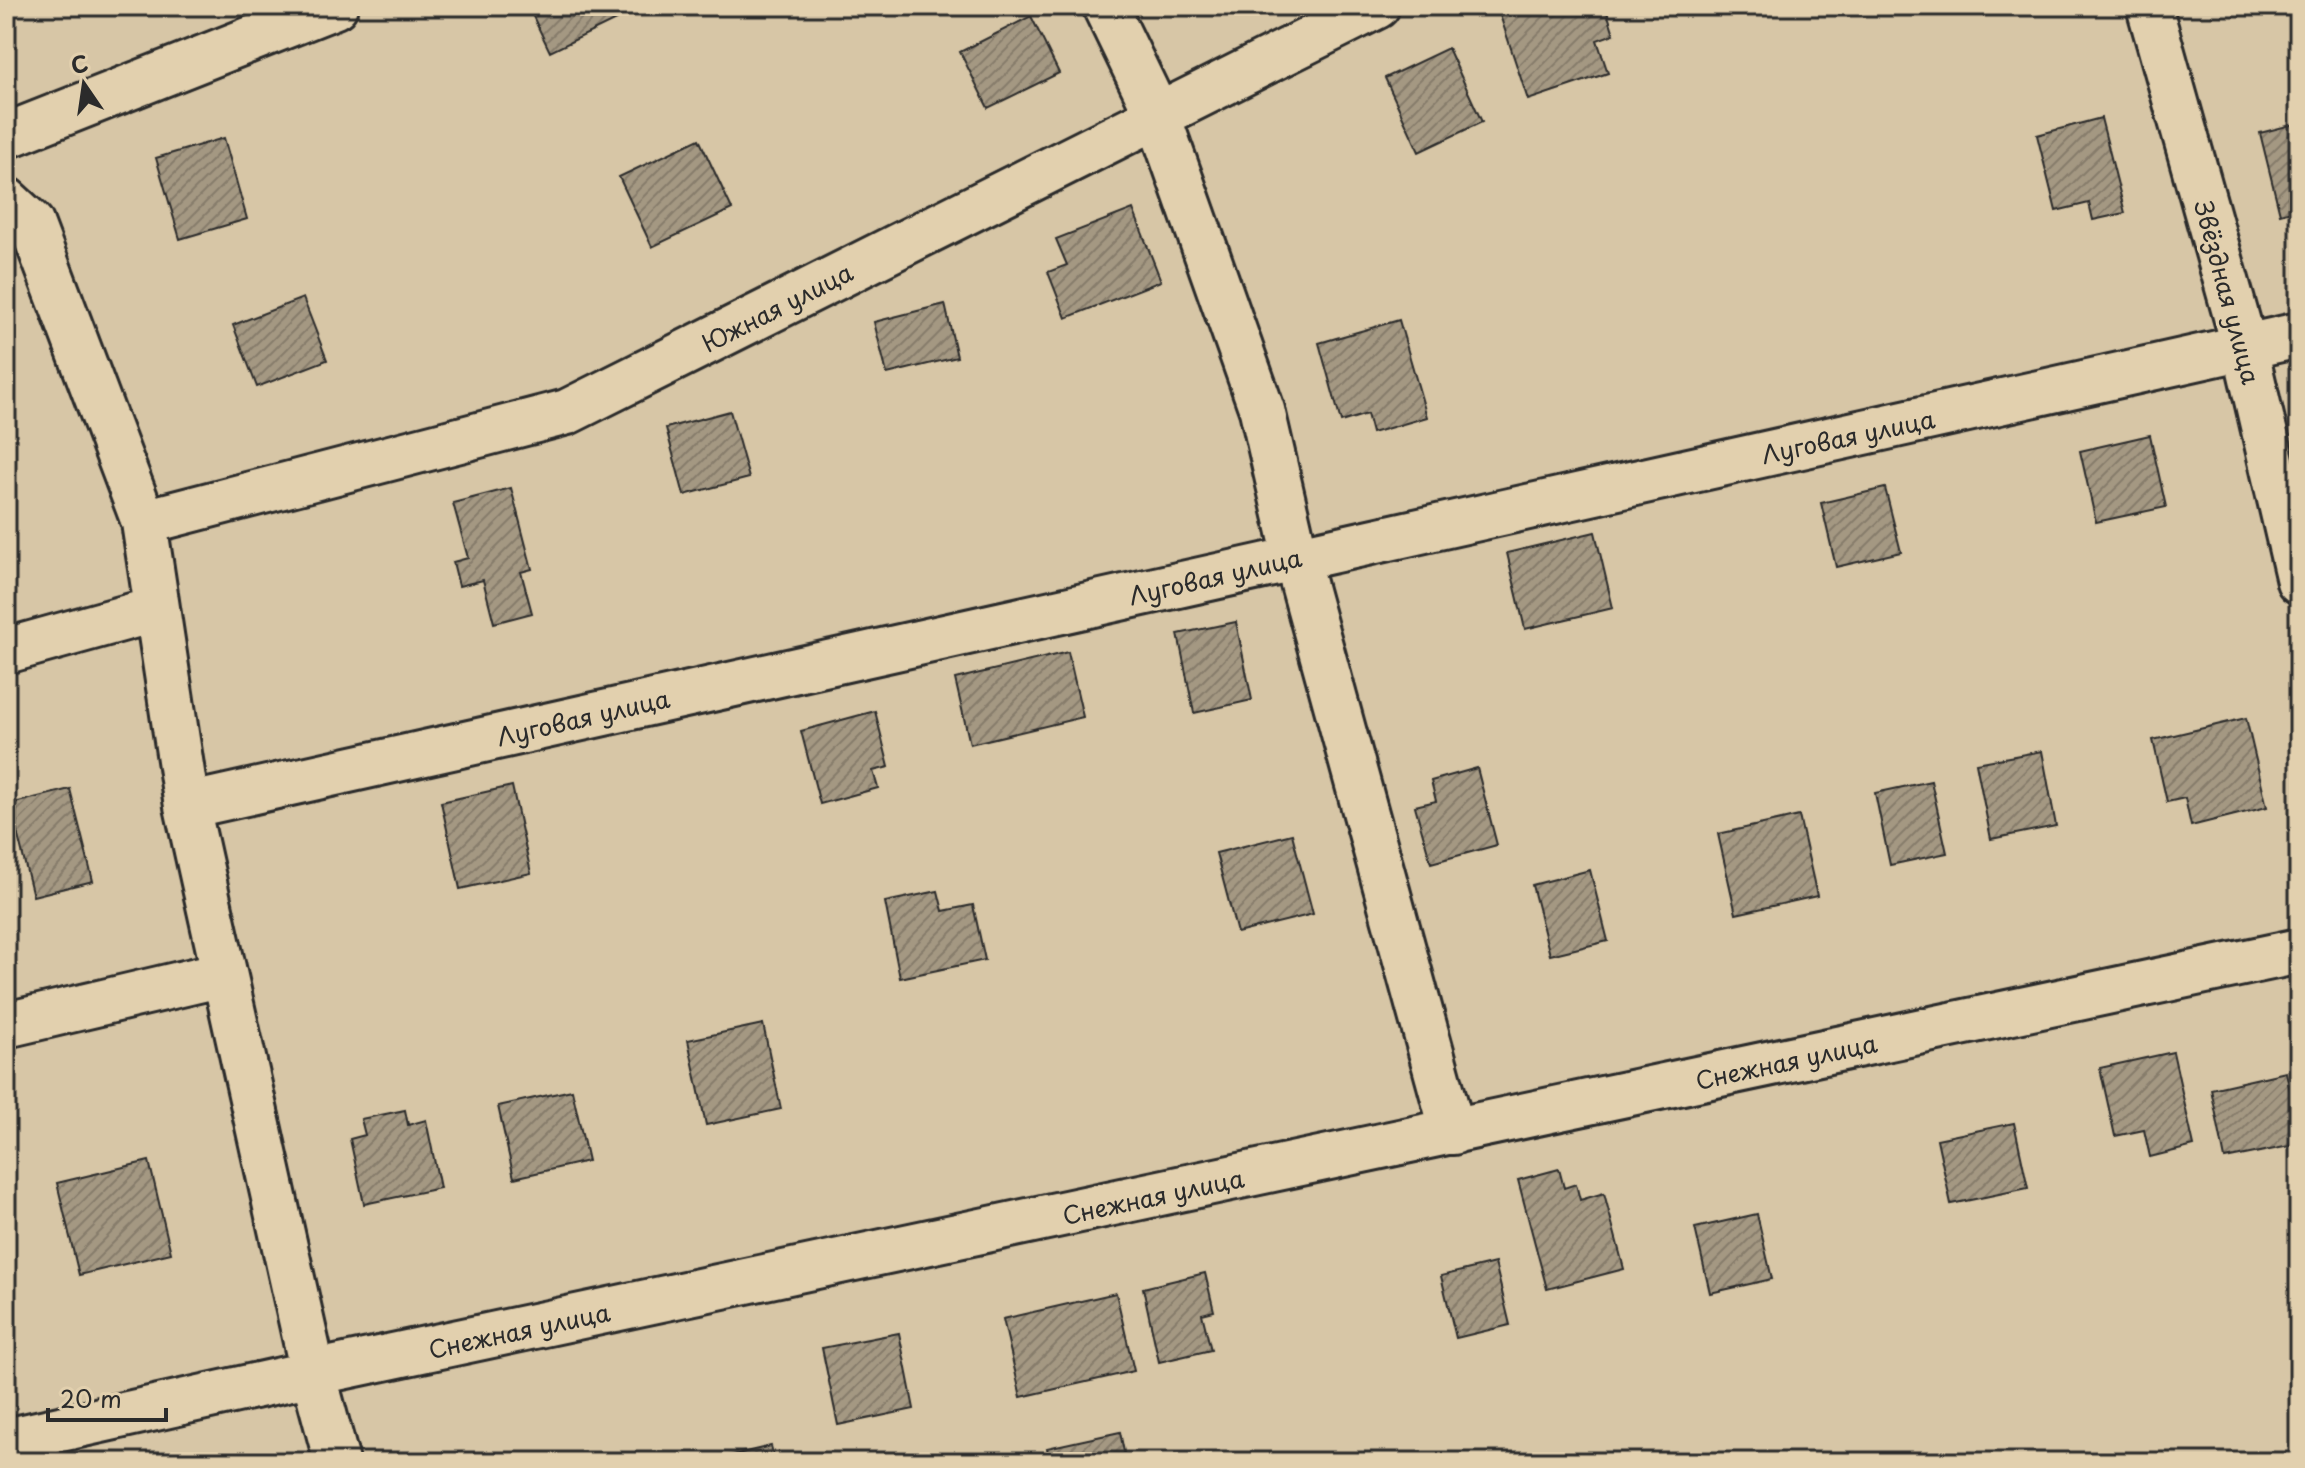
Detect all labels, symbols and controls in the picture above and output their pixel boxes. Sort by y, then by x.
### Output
north arrow [44,44,124,124]
text: С [67,45,91,81]
street label: Звёздная улица [2186,196,2270,388]
street label: Южная улица [695,254,859,360]
street label: Луговая улица [1758,400,1938,472]
street label: Луговая улица [1125,539,1305,613]
street label: Луговая улица [493,680,673,754]
street label: Снежная улица [1692,1024,1880,1098]
street label: Снежная улица [1059,1159,1247,1233]
street label: Снежная улица [425,1293,613,1367]
scale bar [48,1372,166,1422]
text: 20 m [60,1380,122,1416]

